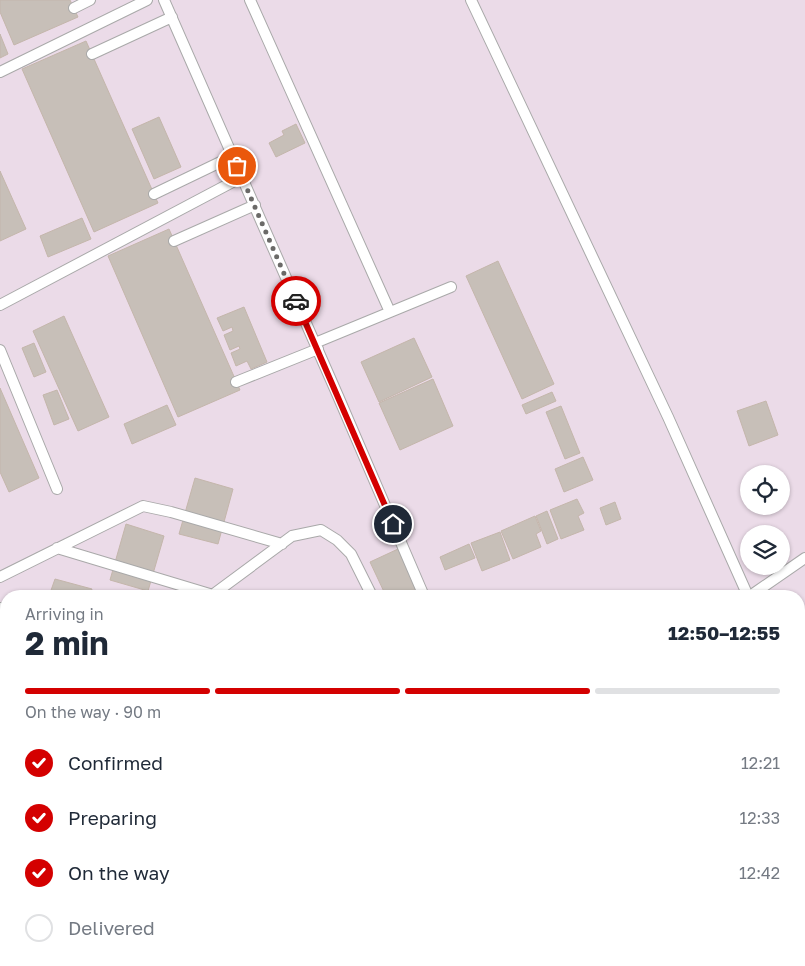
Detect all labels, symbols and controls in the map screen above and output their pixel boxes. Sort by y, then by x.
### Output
pin [216,145,258,187]
icon: bag [223,152,251,180]
courier [271,276,321,326]
icon: car [282,287,310,315]
map controls [740,465,790,575]
button: locate [740,465,790,515]
pin [372,503,414,545]
icon: home [379,510,407,538]
button: layers [740,525,790,575]
text: Arriving in [25,604,104,624]
text: 12:50–12:55 [668,621,780,644]
text: 2 min [25,624,109,662]
text: On the way · 90 m [25,702,161,722]
icon: check [25,749,53,777]
text: Confirmed [68,751,163,774]
text: 12:21 [741,753,780,773]
icon: check [25,804,53,832]
text: Preparing [68,806,157,829]
text: 12:33 [739,808,780,828]
icon: check [25,859,53,887]
text: On the way [68,861,170,884]
text: 12:42 [739,863,780,883]
text: Delivered [68,916,155,939]

